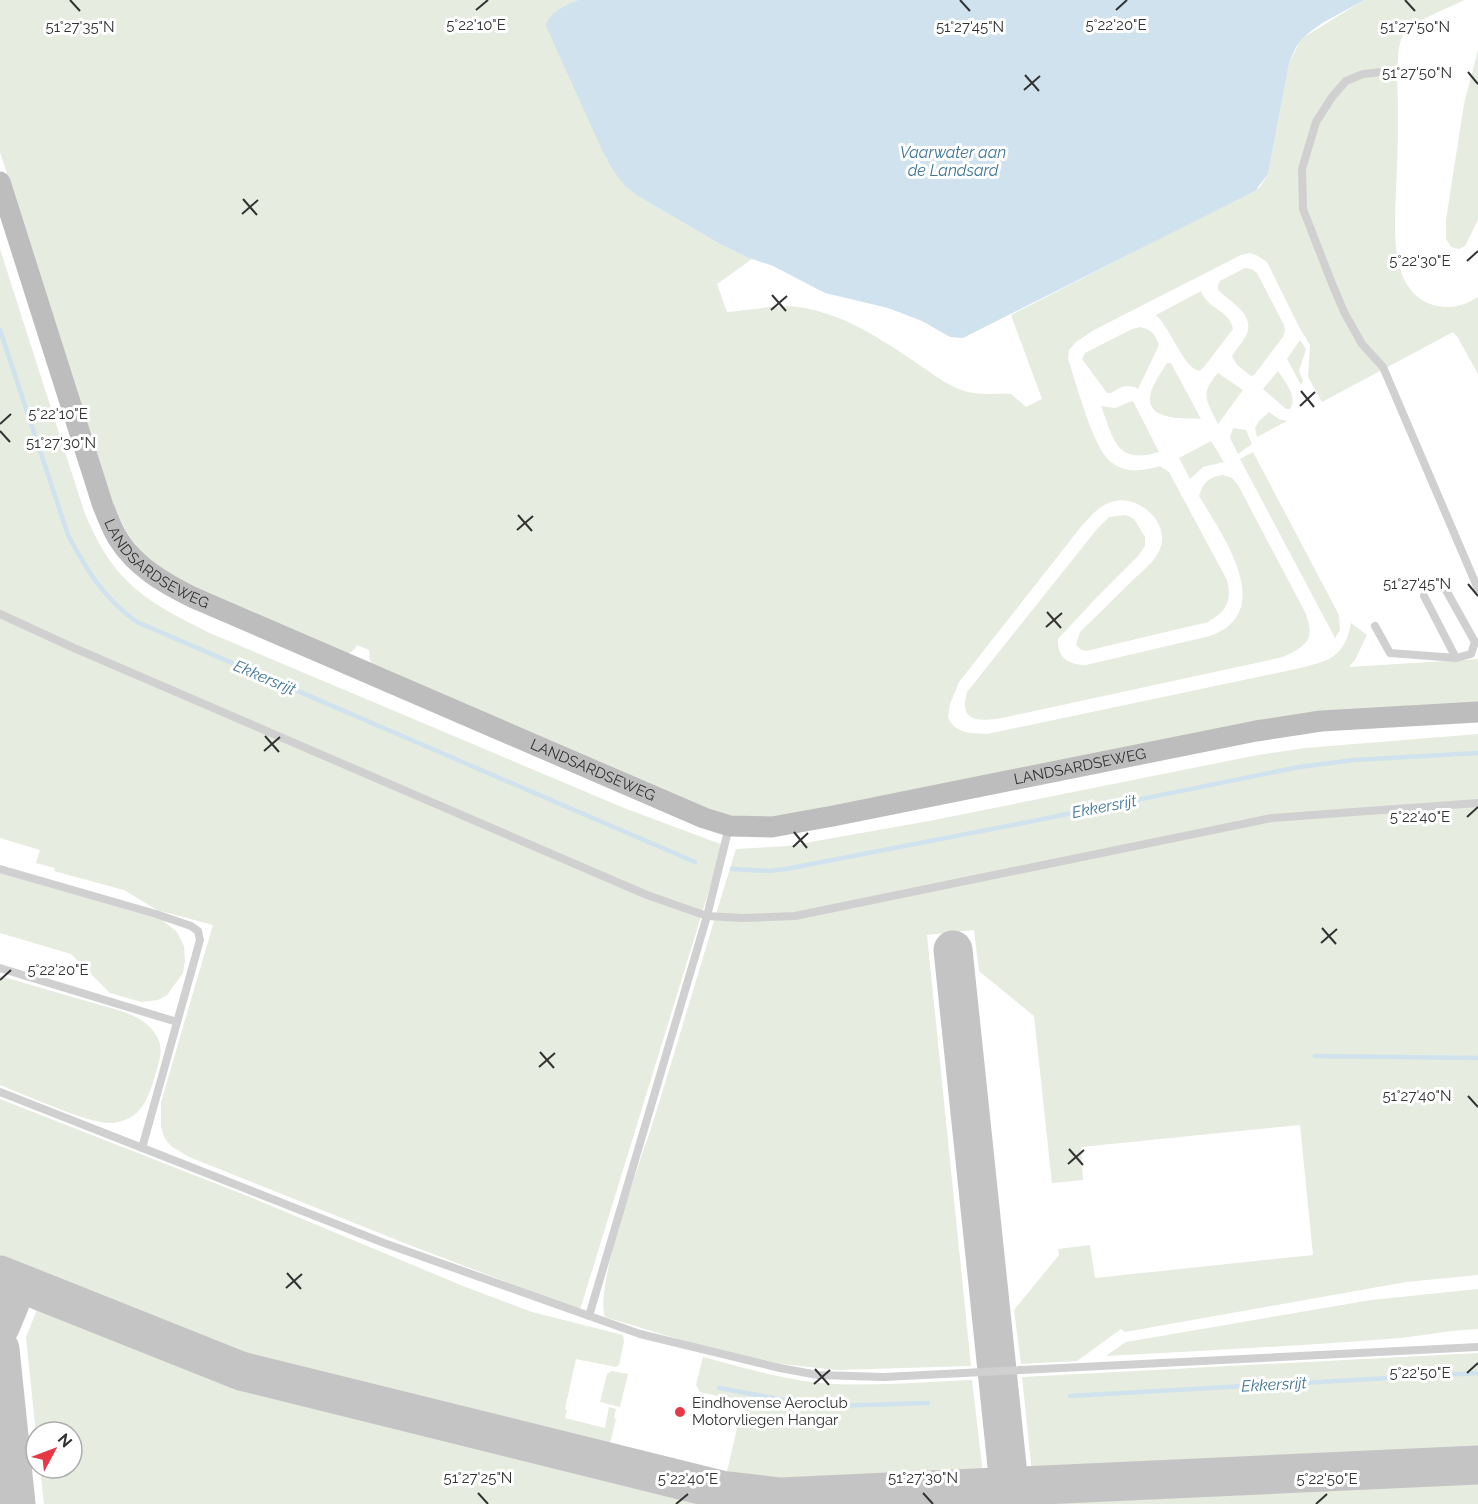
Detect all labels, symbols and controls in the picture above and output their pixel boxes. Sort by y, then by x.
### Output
text: 5°22'10"E [446,16,506,34]
text: 5°22'20"E [1085,16,1147,34]
text: 51°27'35"N [45,18,115,36]
text: 51°27'45"N [936,18,1004,36]
text: 51°27'50"N [1380,18,1450,36]
text: 51°27'50"N [1382,64,1452,82]
water label: Vaarwater aan de Landsard [900,143,1006,180]
text: 5°22'30"E [1389,252,1451,270]
text: 5°22'10"E [28,405,88,423]
text: 51°27'30"N [26,434,96,452]
street label: LANDSARDSEWEG [100,516,212,612]
text: 51°27'45"N [1383,575,1451,593]
water label: Ekkersrijt [231,656,299,699]
street label: LANDSARDSEWEG [528,735,658,805]
street label: LANDSARDSEWEG [1012,744,1147,788]
water label: Ekkersrijt [1070,791,1139,822]
text: 5°22'40"E [1390,808,1450,826]
text: 5°22'20"E [27,961,89,979]
text: 51°27'40"N [1382,1087,1452,1105]
text: 5°22'50"E [1389,1364,1451,1382]
water label: Ekkersrijt [1241,1373,1308,1396]
place label: Eindhovense Aeroclub Motorvliegen Hangar [692,1394,848,1429]
marker: Eindhovense Aeroclub Motorvliegen Hangar [673,1405,687,1419]
north arrow [24,1420,84,1480]
text: N [54,1430,76,1451]
text: 51°27'25"N [444,1469,512,1487]
text: 51°27'30"N [888,1469,958,1487]
text: 5°22'40"E [658,1470,718,1488]
text: 5°22'50"E [1296,1470,1358,1488]

